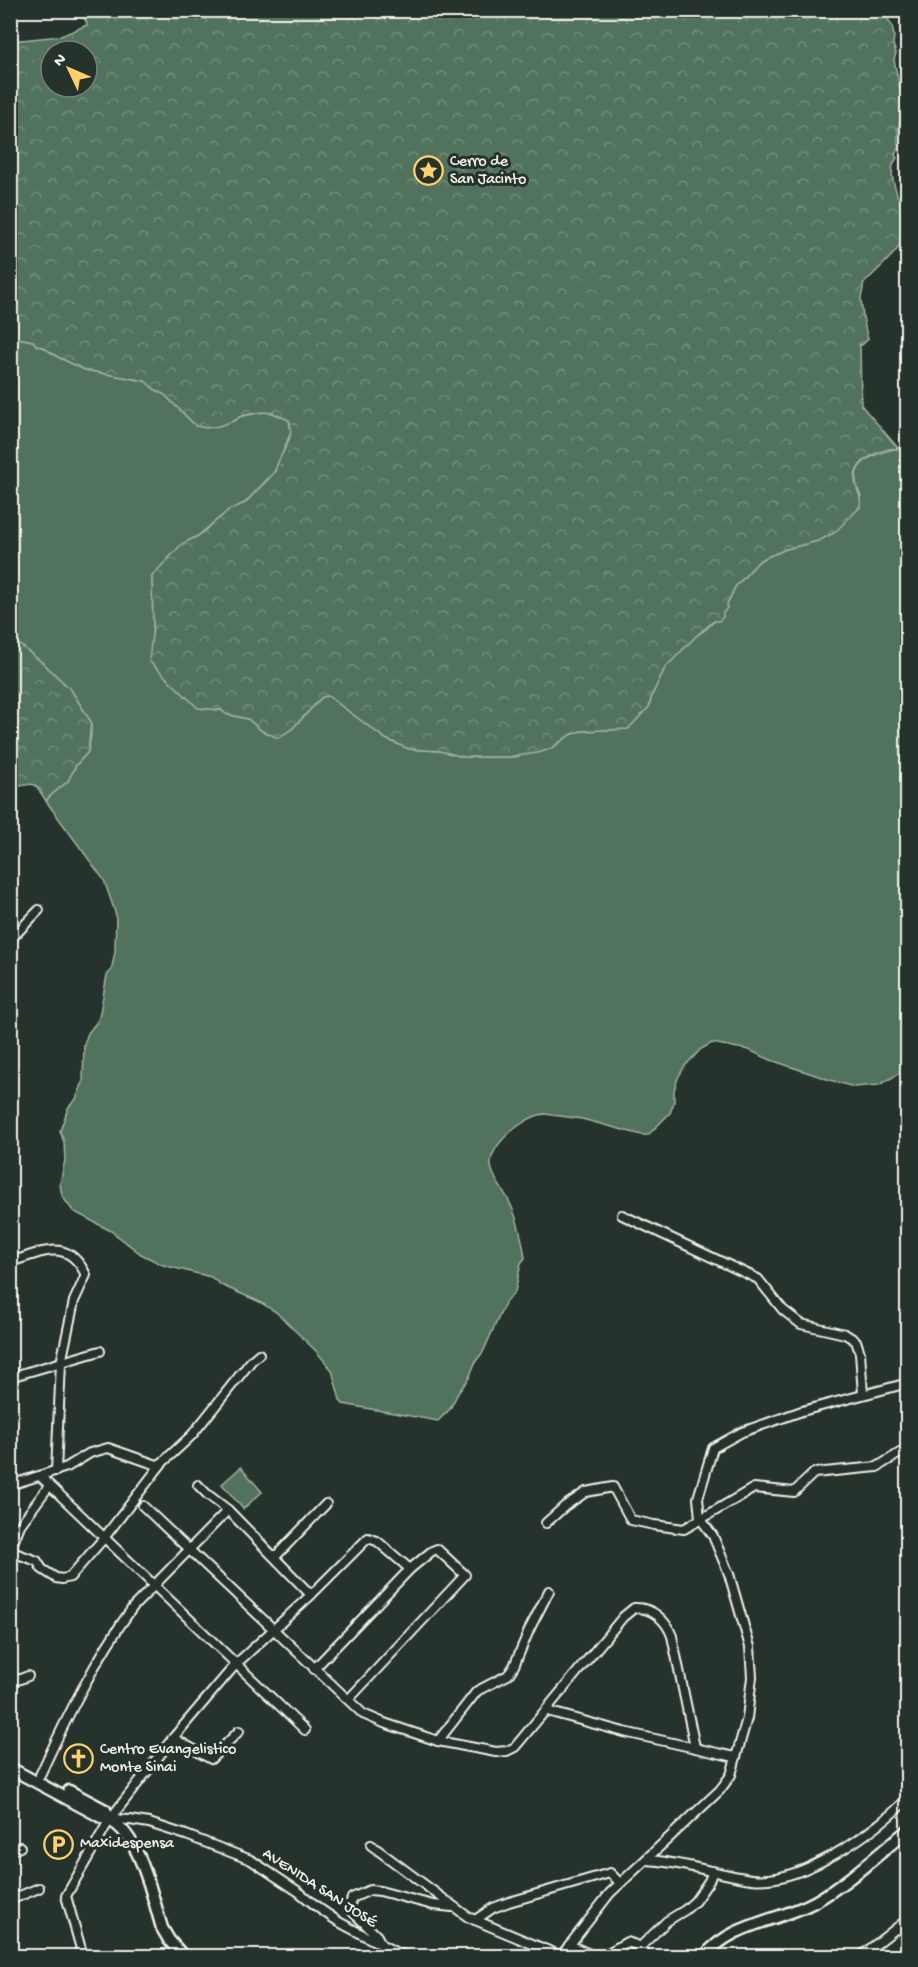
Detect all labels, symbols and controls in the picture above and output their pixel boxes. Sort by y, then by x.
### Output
north arrow [39,39,99,99]
text: N [50,50,72,71]
place label: Cerro de San Jacinto [450,153,526,190]
place icon: Cerro de San Jacinto [413,155,445,187]
place label: Centro Evangelistico Monte Sinai [100,1741,236,1778]
church icon: Centro Evangelistico Monte Sinai [63,1743,95,1775]
parking icon: Maxidespensa [43,1828,75,1860]
place label: Maxidespensa [80,1835,175,1854]
street label: AVENIDA SAN JOSÉ [258,1845,381,1934]

